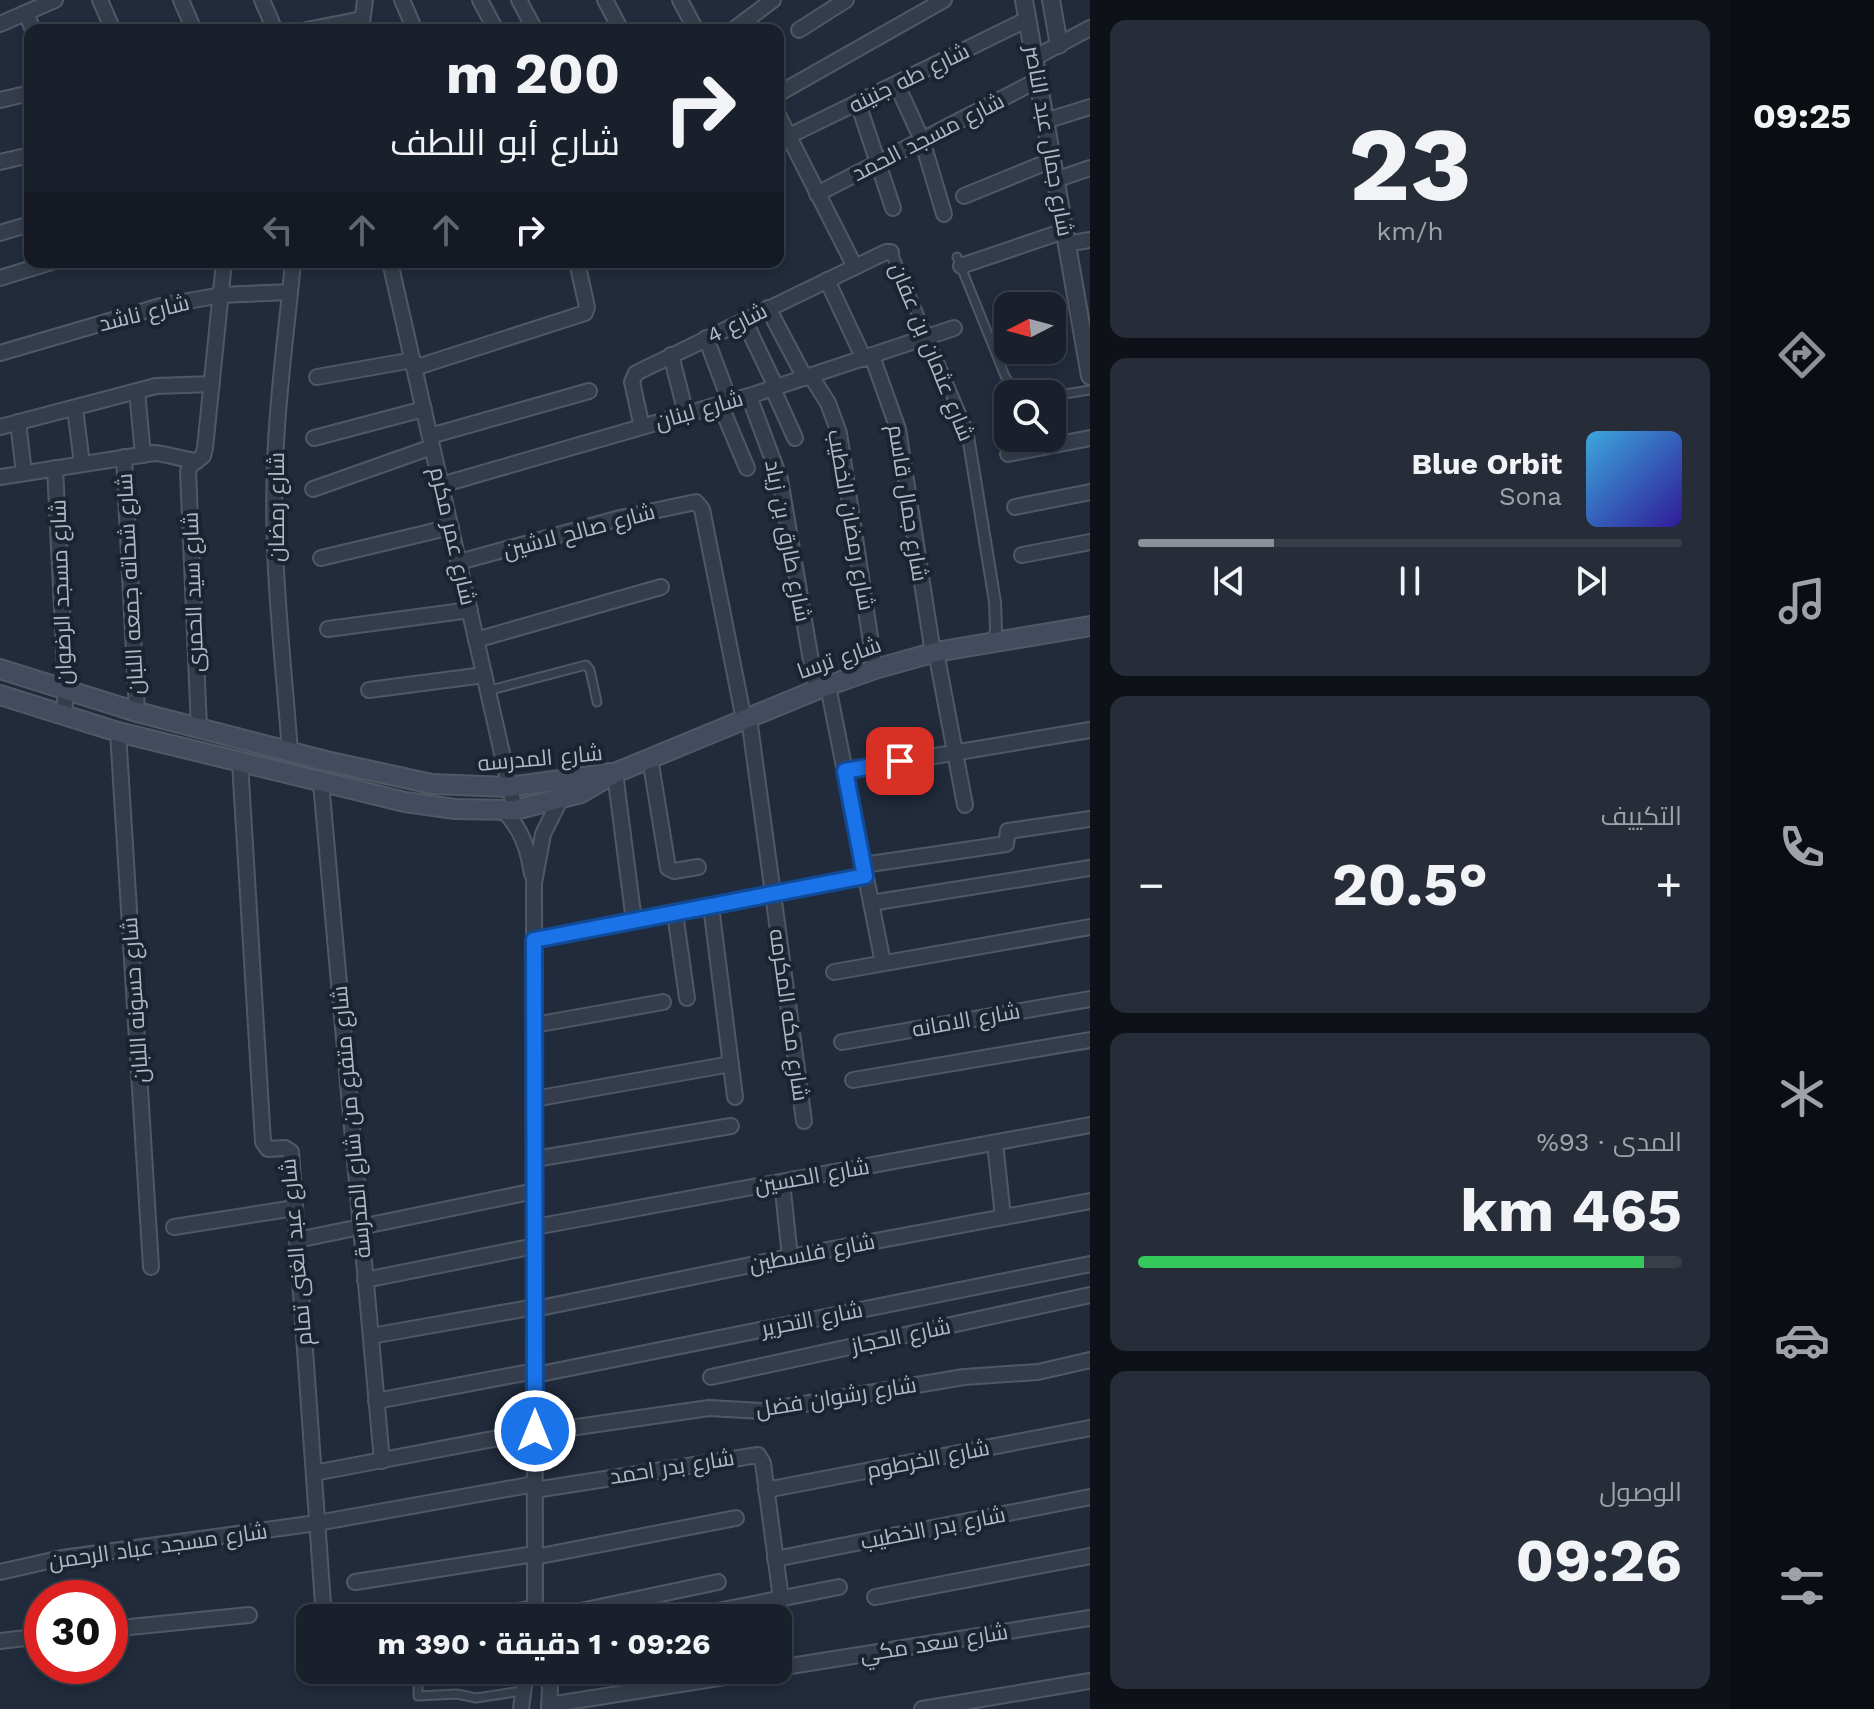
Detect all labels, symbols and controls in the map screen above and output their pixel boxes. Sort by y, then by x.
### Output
street label: شارع طه جنينه [845,38,974,120]
text: 200 m [446,41,620,107]
street label: شارع جمال عبد الناصر [1018,42,1078,239]
icon: right [648,56,752,160]
street label: شارع مسجد الحمد [848,88,1009,188]
text: 09:25 [1753,95,1851,137]
text: 23 [1348,103,1472,225]
text: شارع أبو اللطف [390,122,620,164]
icon: left [256,208,300,252]
icon: ahead [340,208,384,252]
icon: ahead [424,208,468,252]
icon: right [508,208,552,252]
text: km/h [1377,216,1444,246]
street label: شارع عثمان بن عفان [883,259,979,446]
street label: شارع ناشد [96,290,192,338]
north arrow [994,292,1066,364]
map controls [994,292,1066,452]
street label: شارع 4 [703,298,772,350]
icon: directions [1774,327,1830,383]
button: search [994,380,1066,452]
street label: شارع لبنان [652,386,746,436]
street label: شارع جمال قاسم [880,423,933,584]
street label: شارع رمضان الخطيب [821,427,879,613]
text: Blue Orbit [1412,446,1562,481]
street label: شارع رمضان [264,452,291,562]
street label: شارع طارق بن زياد [758,458,816,625]
street label: شارع عمر مكرم [422,464,481,608]
street label: شارع شحاته جمعه اللبان [112,473,150,695]
text: Sona [1499,481,1562,511]
street label: شارع مسجد الرضوان [45,499,79,685]
street label: شارع صالح لاشين [500,499,658,565]
street label: شارع سيد الحمرى [178,511,210,673]
icon: previous [1207,559,1251,603]
icon: pause [1388,559,1432,603]
icon: next [1569,559,1613,603]
icon: music [1774,573,1830,629]
street label: شارع ترسا [794,632,885,686]
pin [866,727,934,795]
icon: arrive [878,739,922,783]
street label: شارع المدرسه [476,740,604,778]
text: التكييف [1600,801,1682,831]
icon: phone [1774,819,1830,875]
text: 20.5° [1332,849,1488,920]
text: − [1138,859,1165,911]
text: + [1655,859,1682,911]
street label: شارع حسونه اللبان [117,916,155,1084]
street label: شارع مكه المكرمه [763,927,813,1103]
street label: شارع متفرع من شارع المدرسة [327,985,377,1259]
street label: شارع الامانه [910,998,1022,1044]
icon: climate [1774,1066,1830,1122]
text: المدى · 93% [1537,1127,1682,1157]
street label: شارع الحسين [753,1154,872,1200]
street label: شارع عبد الغنى تمام [275,1157,320,1347]
text: 465 km [1460,1175,1682,1246]
street label: شارع فلسطين [747,1229,877,1279]
street label: شارع التحرير [757,1297,865,1343]
icon: car [1774,1312,1830,1368]
street label: شارع الحجاز [847,1313,953,1361]
street label: شارع رشوان فضل [754,1372,918,1424]
position arrow [493,1389,577,1473]
street label: شارع الخرطوم [864,1435,992,1486]
street label: شارع بدر احمد [608,1445,736,1491]
text: الوصول [1599,1477,1682,1507]
street label: شارع بدر الخطيب [858,1502,1008,1556]
street label: شارع مسجد عباد الرحمن [47,1518,269,1576]
text: 09:26 [1516,1525,1682,1596]
icon: filters [1774,1558,1830,1614]
speed limit sign: 30 [24,1580,128,1684]
street label: شارع سعد مكي [858,1619,1010,1671]
text: 09:26 · 1 دقيقة · 390 m [378,1626,710,1661]

